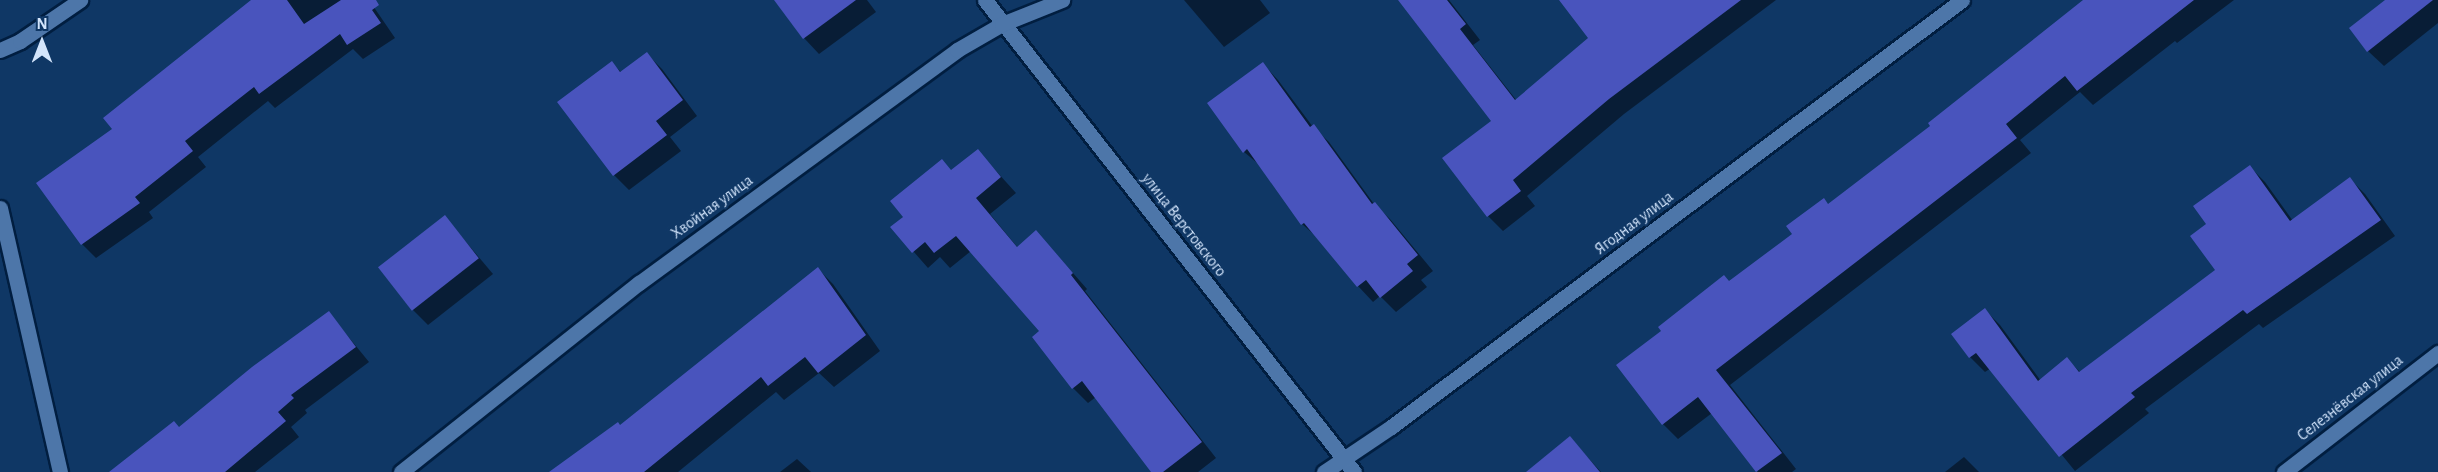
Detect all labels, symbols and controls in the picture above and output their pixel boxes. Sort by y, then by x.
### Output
north arrow [12,12,72,72]
text: N [36,16,48,32]
street label: улица Верстовского [1138,169,1230,281]
street label: Хвойная улица [667,171,757,243]
street label: Ягодная улица [1591,187,1677,259]
street label: Селезнёвская улица [2293,351,2407,445]

